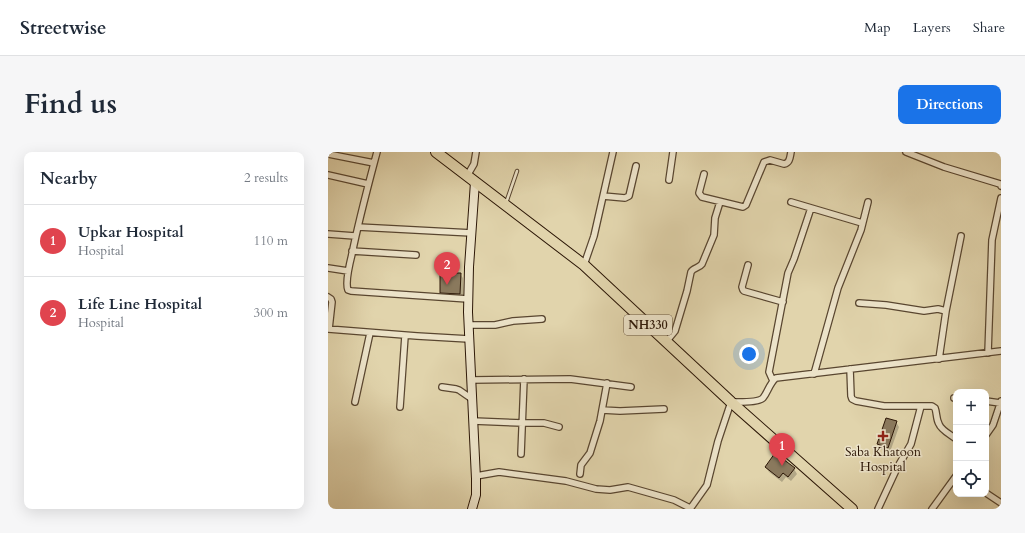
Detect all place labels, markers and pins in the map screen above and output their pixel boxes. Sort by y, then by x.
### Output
pin: 2 [434,252,460,285]
marker: Saba Khatoon Hospital [877,430,889,442]
pin: 1 [769,433,795,466]
place label: Saba Khatoon Hospital [845,443,922,476]

